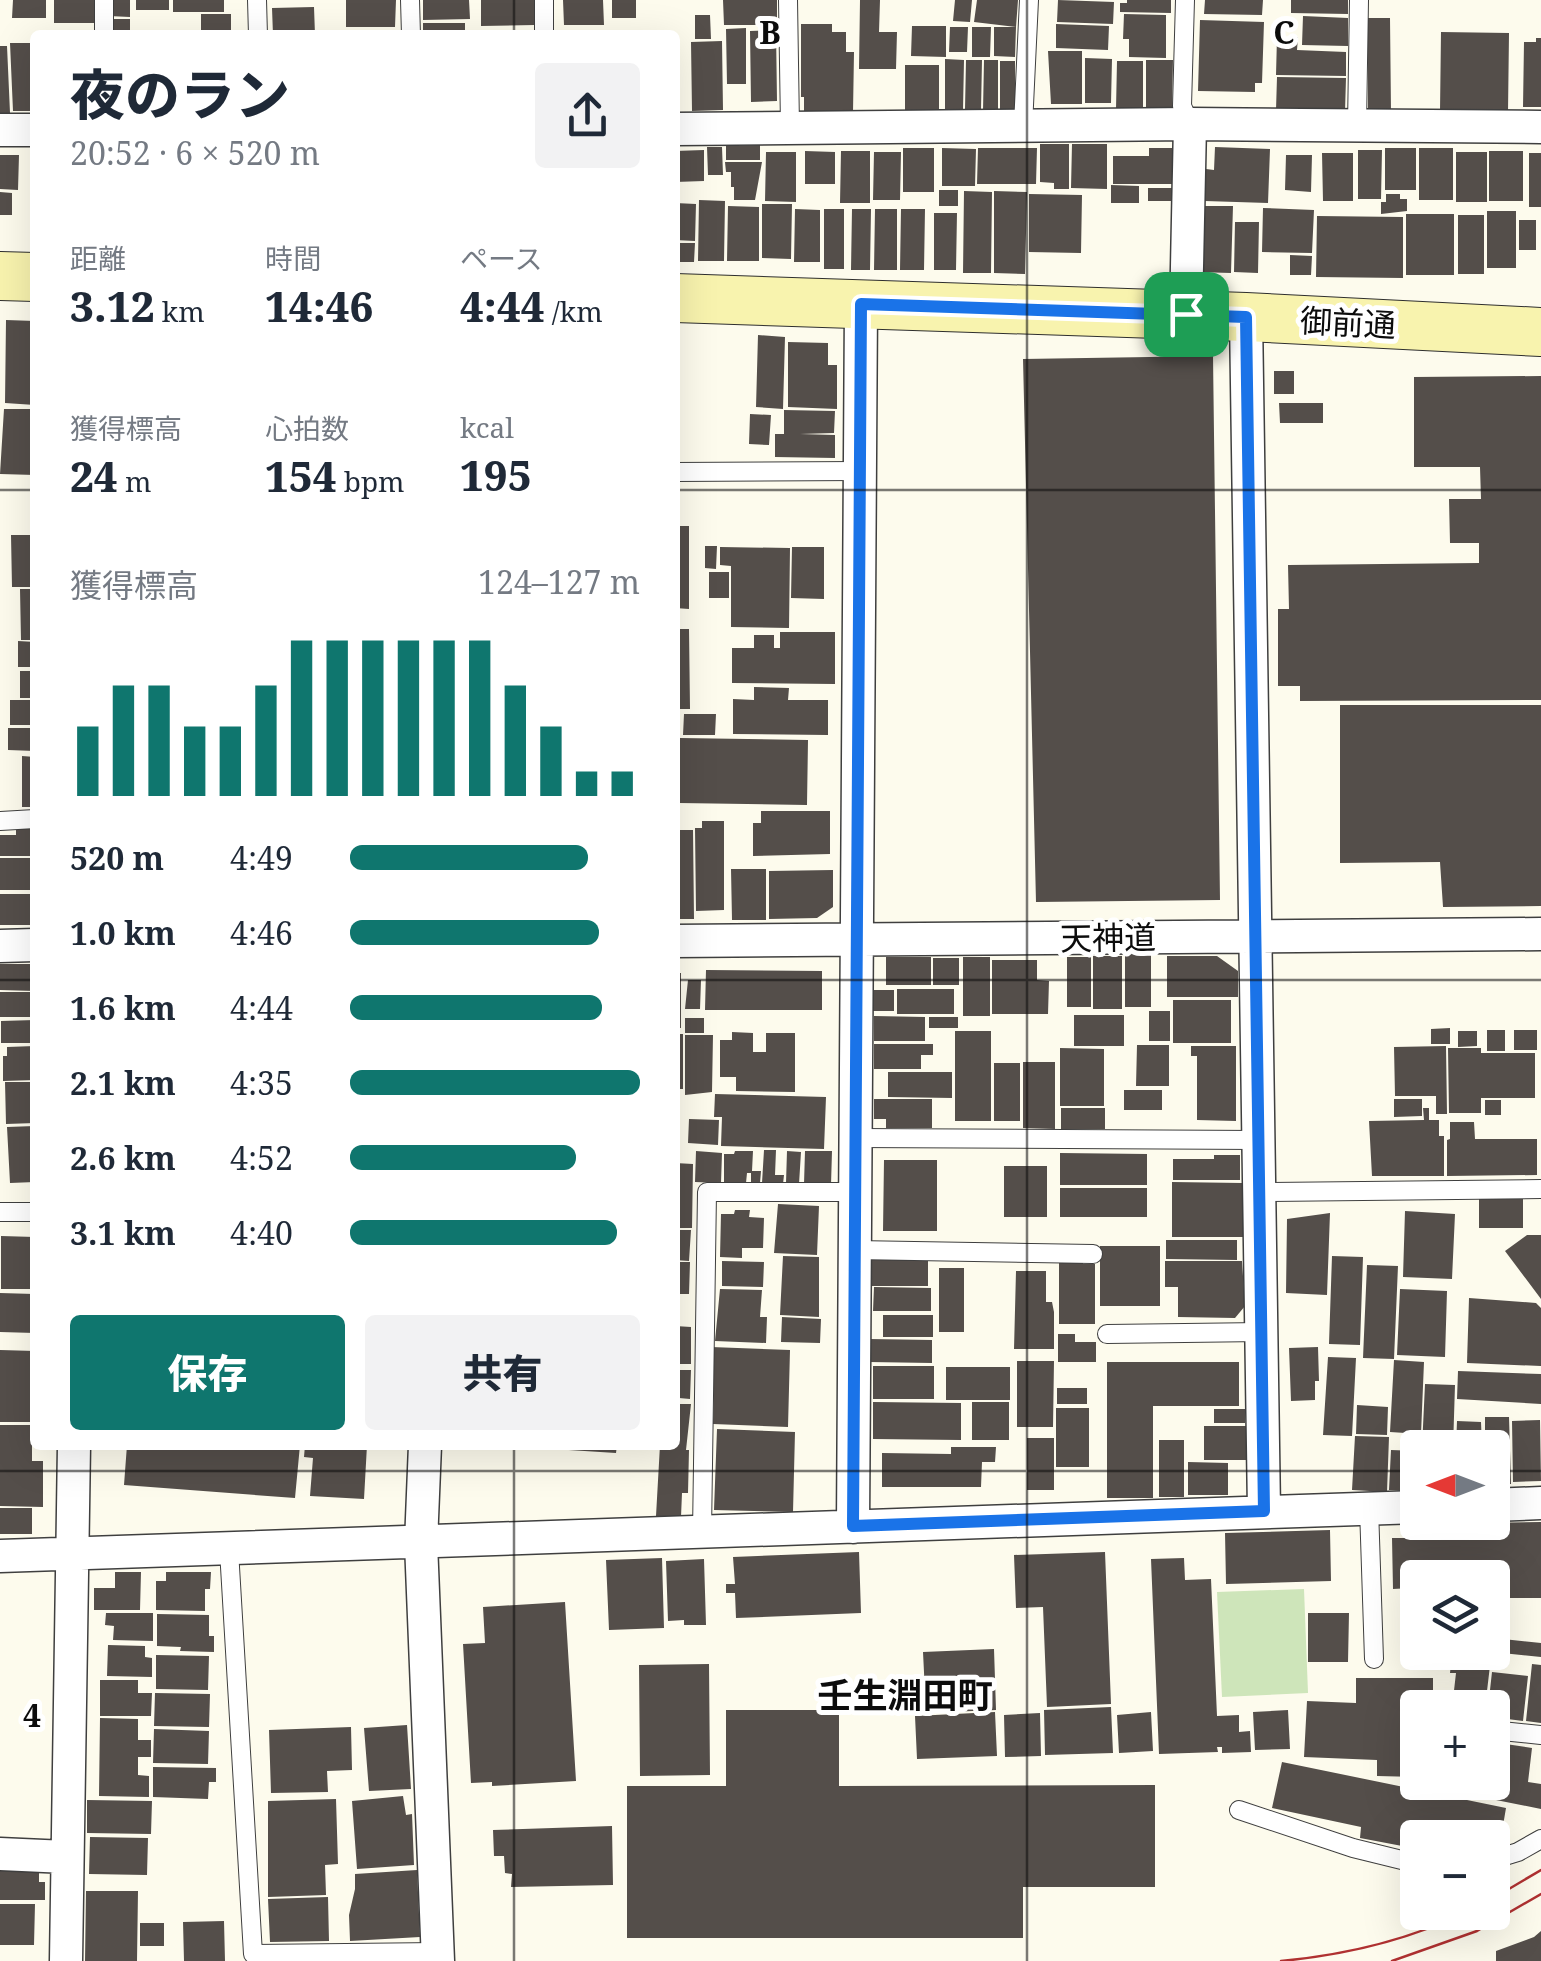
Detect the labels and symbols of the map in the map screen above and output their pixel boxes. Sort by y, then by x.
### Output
text: B [759,10,781,53]
text: C [1273,10,1295,53]
pin [1144,272,1229,357]
street label: 御前通 [1299,298,1397,346]
street label: 天神道 [1060,915,1156,959]
north arrow [1400,1430,1510,1540]
district label: 壬生淵田町 [817,1671,993,1718]
text: 4 [23,1693,41,1736]

